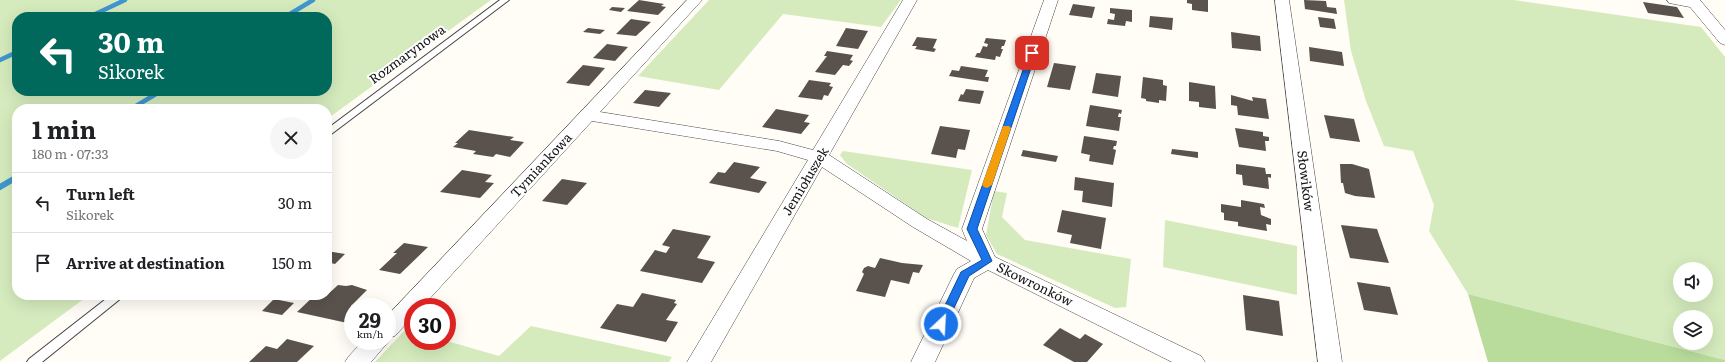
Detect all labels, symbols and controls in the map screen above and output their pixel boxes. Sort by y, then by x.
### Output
street label: Rozmarynowa [365,19,449,88]
text: 30 m [98,20,164,62]
icon: left [32,28,84,80]
pin [1015,36,1049,70]
icon: arrive [1021,42,1043,64]
text: Sikorek [98,58,164,85]
text: 1 min [32,111,96,146]
button: close [270,117,312,159]
street label: Tymiankowa [505,128,576,201]
street label: Jemiołuszek [777,142,833,219]
text: 180 m · 07:33 [32,144,108,163]
street label: Słowików [1293,149,1320,213]
text: Turn left [66,182,135,205]
text: 30 m [278,191,312,214]
icon: left [32,192,54,214]
text: Sikorek [66,205,114,224]
text: Arrive at destination [66,251,225,274]
text: 150 m [272,251,312,274]
icon: arrive [32,252,54,274]
street label: Skowronków [994,257,1077,311]
map controls [1673,262,1713,350]
button: sound [1673,262,1713,302]
speed limit sign: 30 [404,298,456,350]
position arrow [920,303,962,345]
text: 29 [359,304,381,334]
button: layers [1673,310,1713,350]
text: km/h [357,326,383,341]

